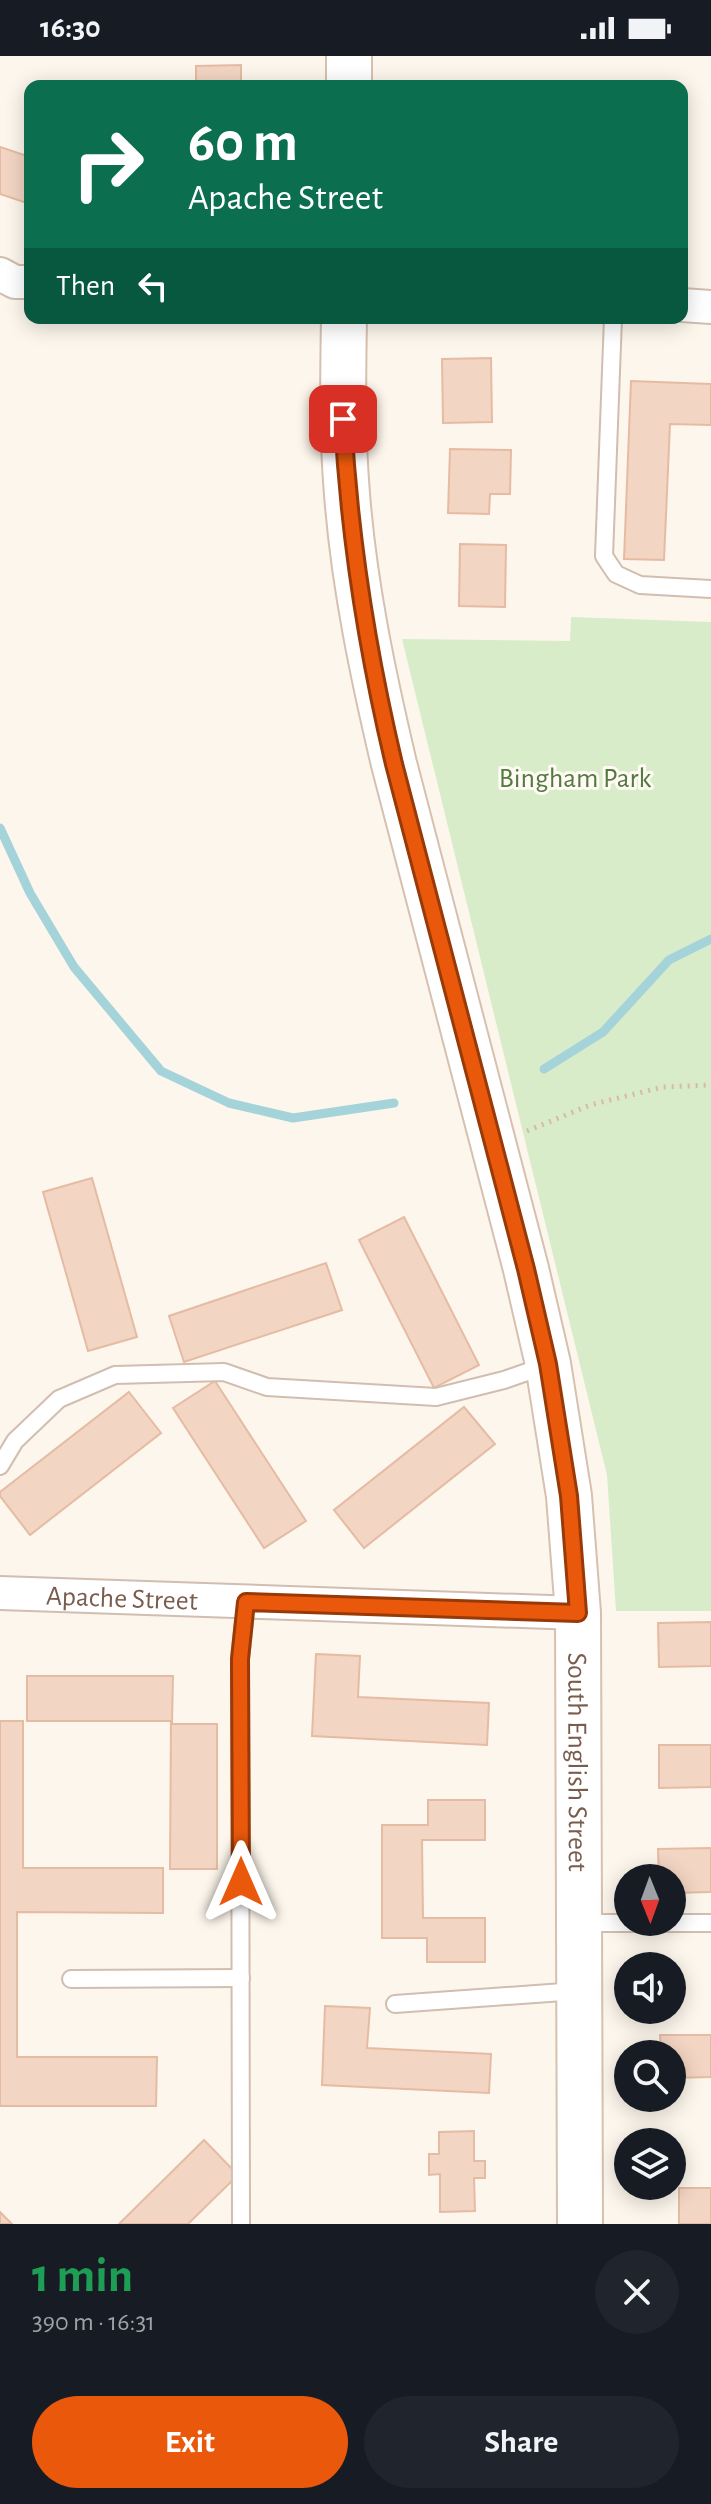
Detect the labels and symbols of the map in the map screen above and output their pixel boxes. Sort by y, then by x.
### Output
pin [309,385,377,453]
park label: Bingham Park [499,765,651,793]
street label: Apache Street [46,1583,198,1616]
street label: South English Street [562,1652,591,1872]
position arrow [199,1840,283,1924]
north arrow [614,1864,686,1936]

